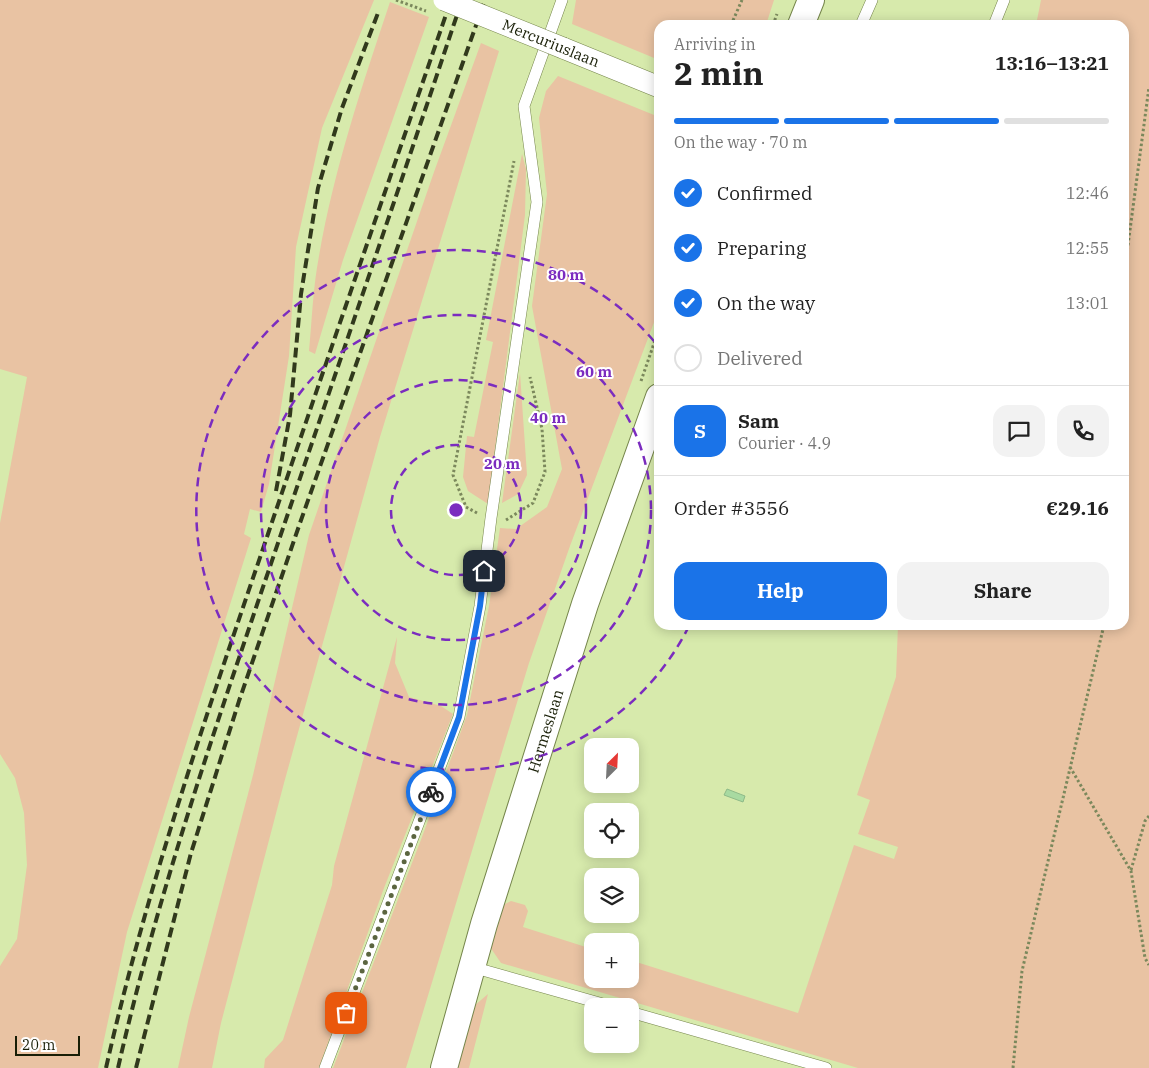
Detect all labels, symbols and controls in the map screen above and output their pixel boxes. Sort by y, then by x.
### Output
street label: Mercuriuslaan [500,15,603,71]
text: Arriving in [674,34,756,54]
text: 13:16–13:21 [995,51,1109,75]
text: 2 min [674,52,764,94]
text: On the way · 70 m [674,132,808,152]
icon: check [674,179,702,207]
text: Confirmed [717,181,812,205]
text: 12:46 [1066,183,1109,203]
icon: check [674,234,702,262]
text: Preparing [717,236,806,260]
text: 12:55 [1066,238,1109,258]
text: 80 m [548,265,584,284]
icon: check [674,289,702,317]
text: On the way [717,291,815,315]
text: 13:01 [1066,293,1109,313]
text: Delivered [717,346,803,370]
text: 60 m [576,362,612,381]
button: chat [993,405,1045,457]
button: phone [1057,405,1109,457]
text: 40 m [530,408,566,427]
text: Sam [738,409,779,433]
text: S [694,419,706,443]
text: Courier · 4.9 [738,433,831,453]
text: 20 m [484,454,520,473]
text: Order #3556 [674,496,789,520]
text: €29.16 [1046,496,1109,520]
centre of rings [447,501,465,519]
pin [463,550,505,592]
icon: home [470,557,498,585]
button: Help [674,562,887,620]
button: Share [897,562,1109,620]
street label: Hermeslaan [523,686,567,775]
north arrow [584,738,639,792]
map controls [584,738,639,1053]
courier [406,767,456,817]
icon: bike [417,778,445,806]
button: locate [584,803,639,858]
button: layers [584,868,639,923]
button: + [584,933,639,988]
pin [325,992,367,1034]
button: − [584,998,639,1053]
icon: bag [332,999,360,1027]
scale bar [15,1033,80,1056]
text: 20 m [22,1036,55,1054]

